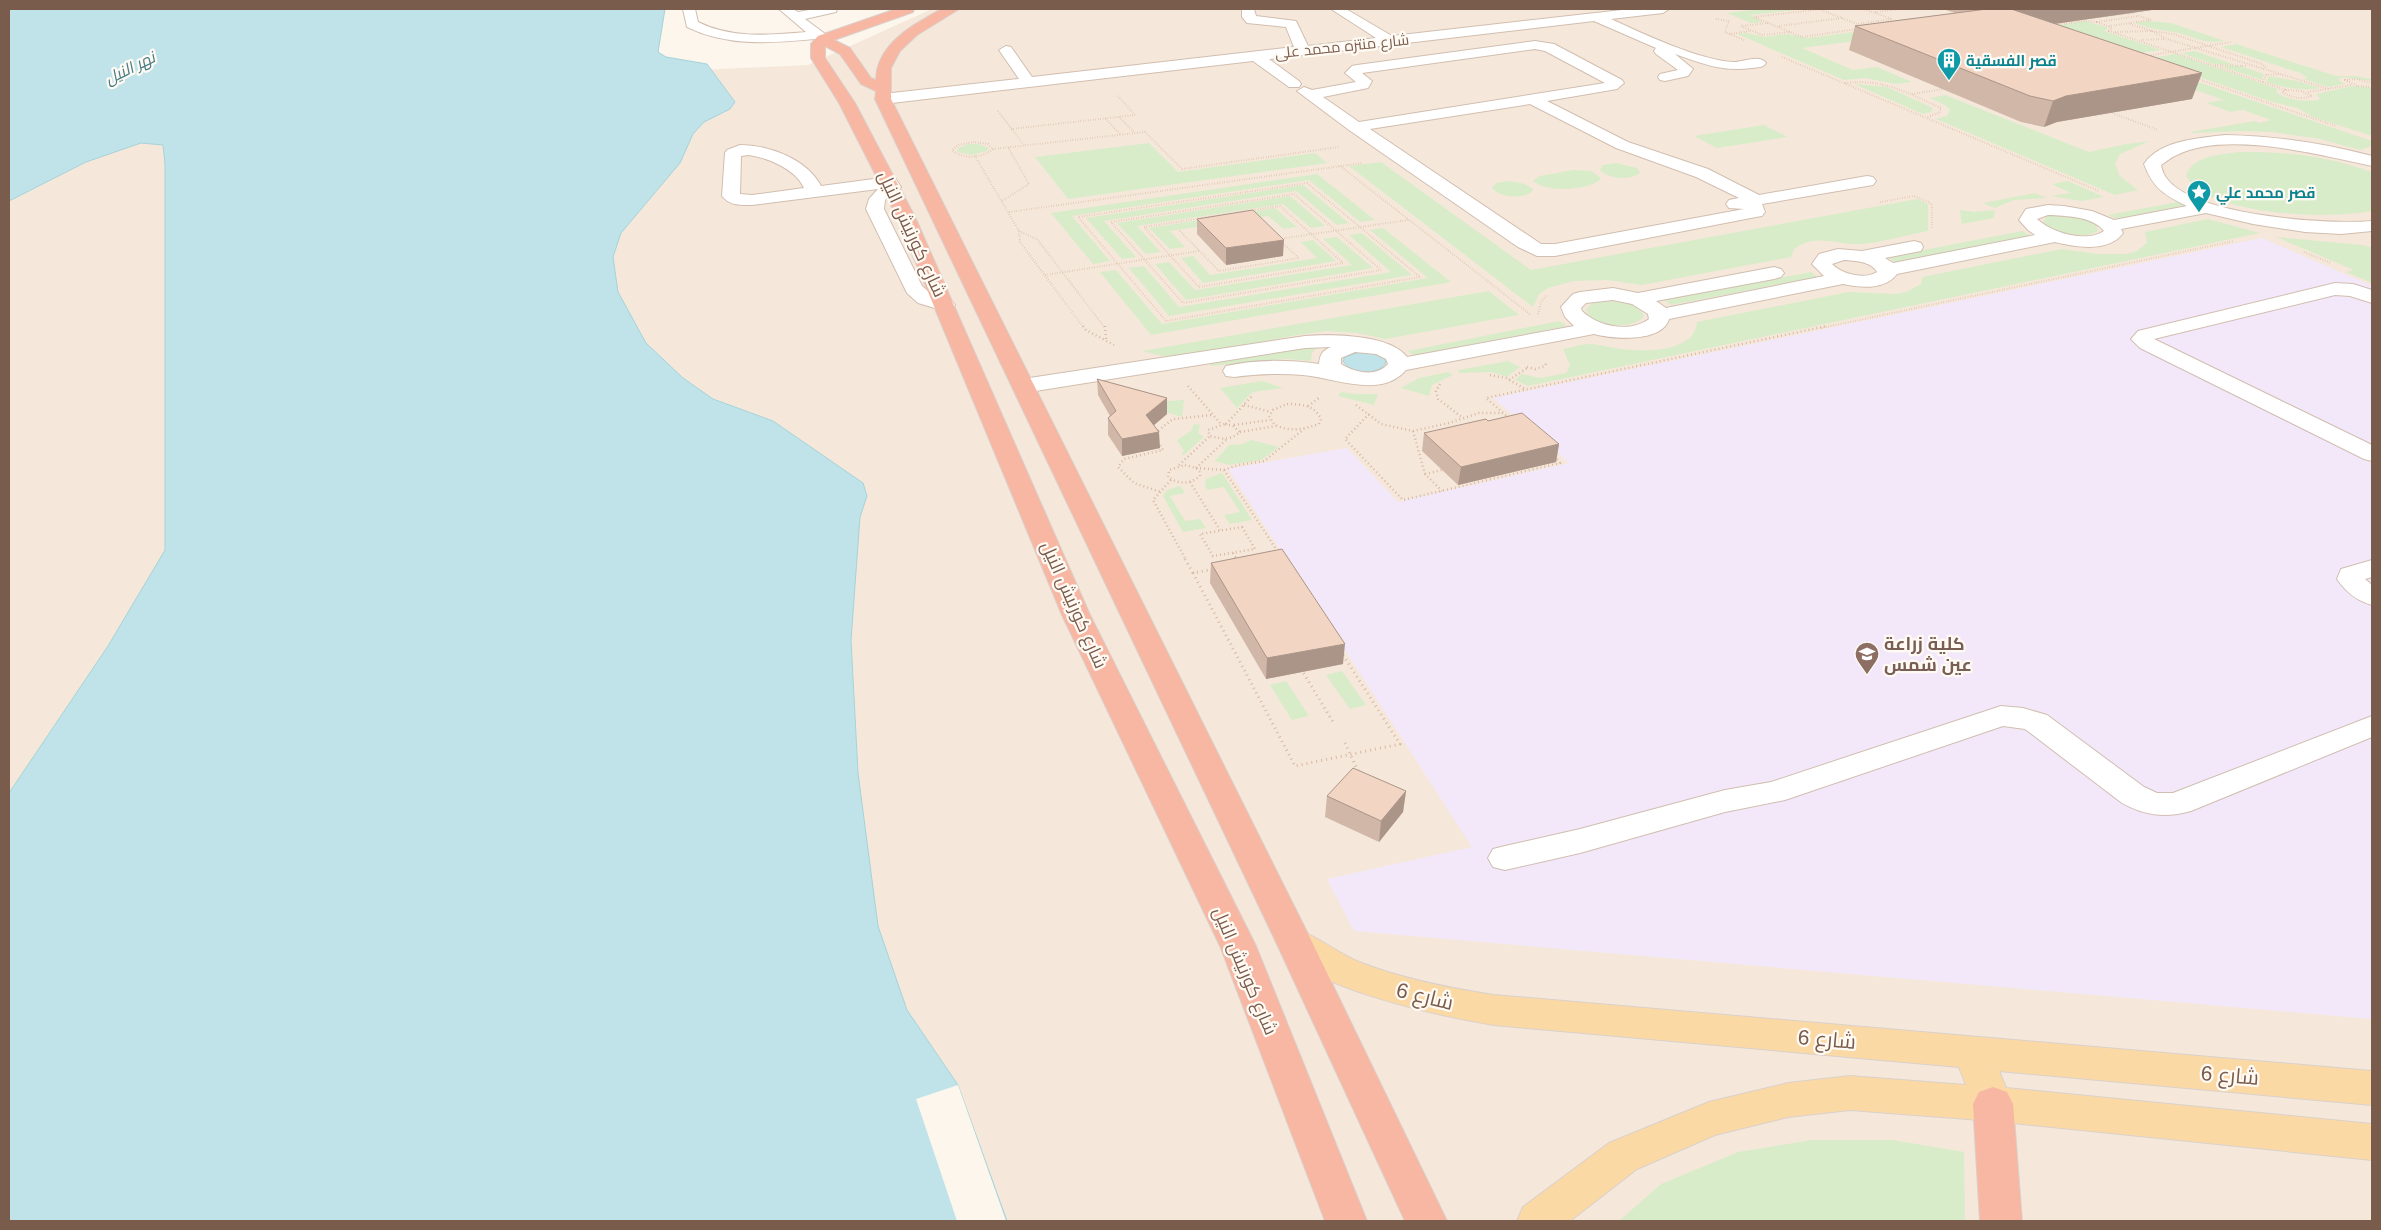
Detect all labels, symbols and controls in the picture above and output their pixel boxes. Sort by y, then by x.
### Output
street label: شارع منتزه محمد على [1274,31,1410,64]
building icon: قصر الفسقية [1936,47,1962,81]
water label: نهر النيل [102,48,160,88]
place label: قصر الفسقية [1966,52,2057,70]
street label: شارع كورنيش النيل [872,168,950,301]
place icon: قصر محمد علي [2186,179,2212,213]
place label: قصر محمد علي [2216,184,2316,205]
street label: شارع كورنيش النيل [1035,538,1111,672]
place label: كلية زراعة عين شمس [1884,634,1972,676]
school or university icon: كلية زراعة عين شمس [1854,641,1880,675]
street label: شارع كورنيش النيل [1207,904,1281,1039]
street label: شارع 6 [1393,978,1456,1017]
street label: شارع 6 [1797,1025,1857,1056]
street label: شارع 6 [2200,1061,2260,1092]

